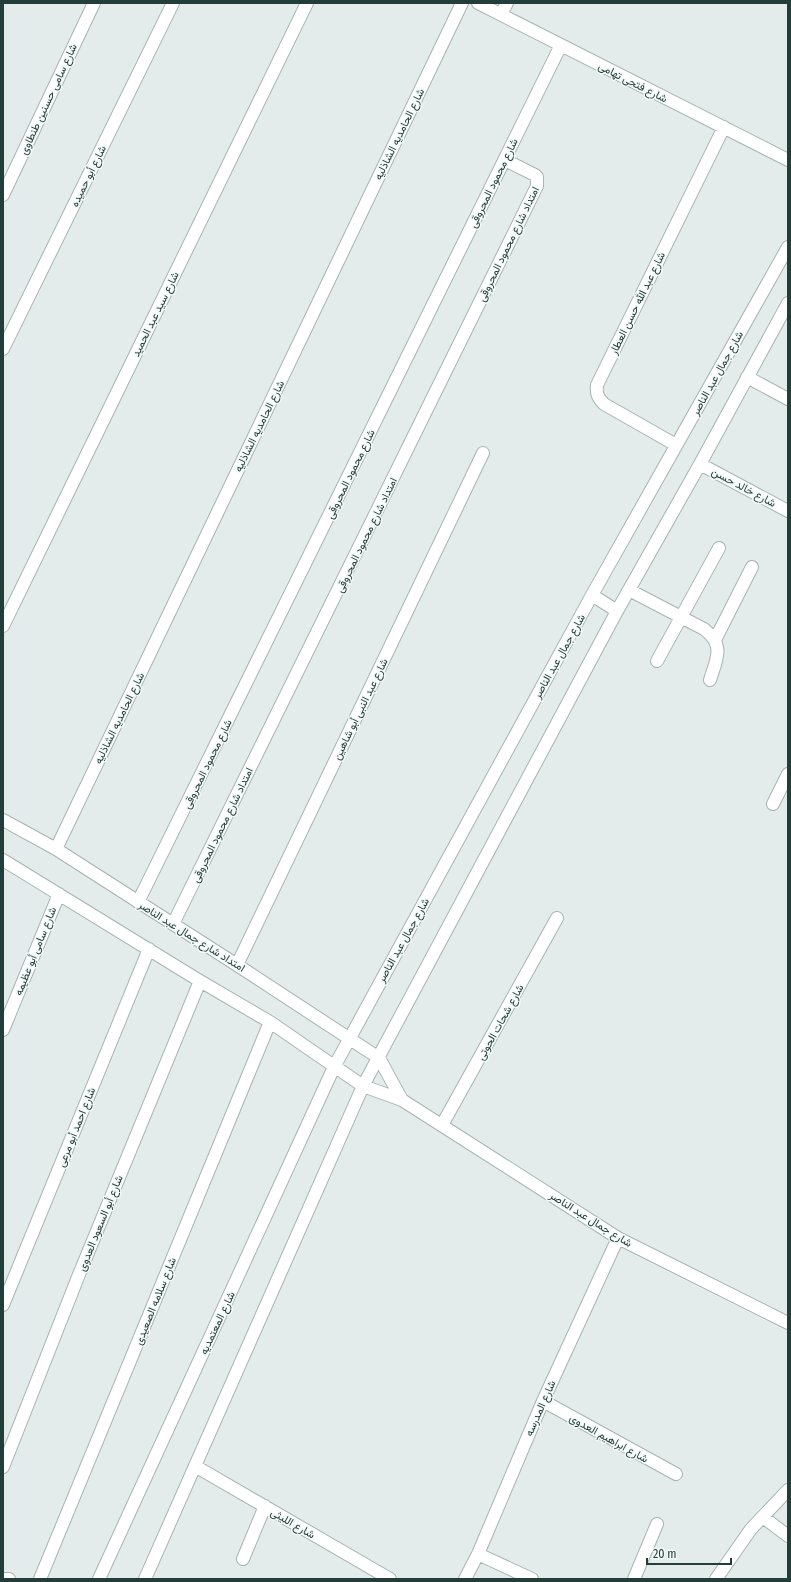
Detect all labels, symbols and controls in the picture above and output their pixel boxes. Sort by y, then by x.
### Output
street label: شارع سامى حسنين طنطاوى [17,41,81,157]
street label: شارع فتحى تهامى [596,59,670,106]
street label: شارع الحامديه الشاذليه [372,86,428,183]
street label: شارع محمود المحروقى [466,136,522,230]
street label: شارع أبو حميده [68,143,110,209]
street label: امتداد شارع محمود المحروقى [475,185,543,304]
street label: شارع عبد الله حسن العطار [607,250,669,358]
street label: شارع سيد عبد الحميد [129,269,183,359]
street label: شارع جمال عبد الناصر [688,328,747,419]
street label: شارع الحامديه الشاذليه [232,378,288,475]
street label: شارع محمود المحروقى [323,427,379,521]
street label: شارع خالد حسن [709,465,779,511]
street label: امتداد شارع محمود المحروقى [333,476,401,595]
street label: شارع جمال عبد الناصر [530,611,589,702]
street label: شارع عبد النبى أبو شاهين [330,656,392,763]
street label: شارع الحامديه الشاذليه [92,670,148,767]
street label: شارع محمود المحروقى [180,717,236,811]
street label: امتداد شارع محمود المحروقى [189,766,257,885]
street label: شارع جمال عبد الناصر [374,895,433,986]
street label: امتداد شارع جمال عبد الناصر [135,898,247,975]
street label: شارع سامى أبو عظيمه [12,905,60,998]
street label: شارع شحات الحوتى [474,982,528,1063]
street label: شارع احمد أبو مرعى [55,1085,99,1169]
street label: شارع أبو السعود العدوى [75,1173,127,1274]
street label: شارع جمال عبد الناصر [546,1188,635,1251]
street label: شارع سلامه الصعيدى [132,1255,180,1347]
street label: شارع المعتمديه [197,1289,239,1357]
street label: شارع المدرسه [522,1378,560,1439]
street label: شارع ابراهيم العدوى [567,1411,651,1467]
street label: شارع الليثى [268,1506,317,1542]
scale bar [647,1540,731,1566]
text: 20 m [653,1547,677,1561]

